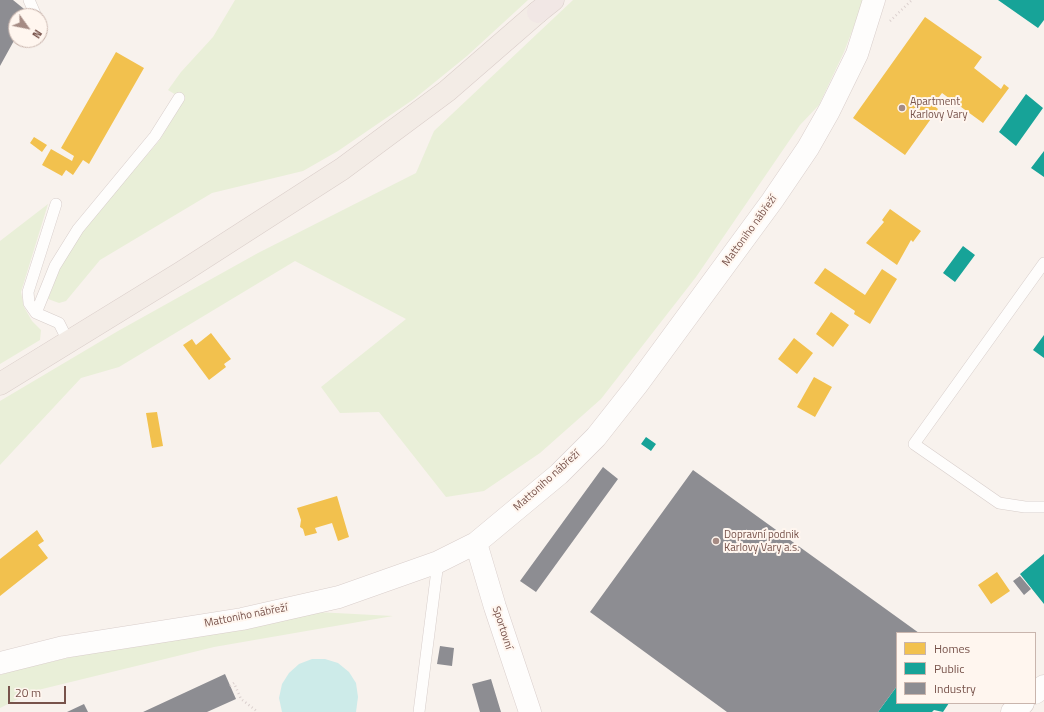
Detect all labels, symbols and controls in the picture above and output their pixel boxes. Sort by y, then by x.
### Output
north arrow [8,8,48,48]
text: N [28,26,46,42]
place label: Apartment Karlovy Vary [910,95,968,121]
marker: Apartment Karlovy Vary [897,103,907,113]
street label: Mattoniho nábřeží [720,193,780,269]
street label: Mattoniho nábřeží [511,448,583,514]
place label: Dopravní podnik Karlovy Vary a.s. [724,528,799,554]
marker: Dopravní podnik Karlovy Vary a.s. [711,536,721,546]
street label: Mattoniho nábřeží [203,601,289,631]
street label: Sportovní [489,605,515,651]
legend [896,632,1036,704]
text: Homes [934,639,970,658]
text: Public [934,659,964,678]
scale bar [10,678,68,704]
text: Industry [934,679,976,698]
text: 20 m [15,683,41,702]

